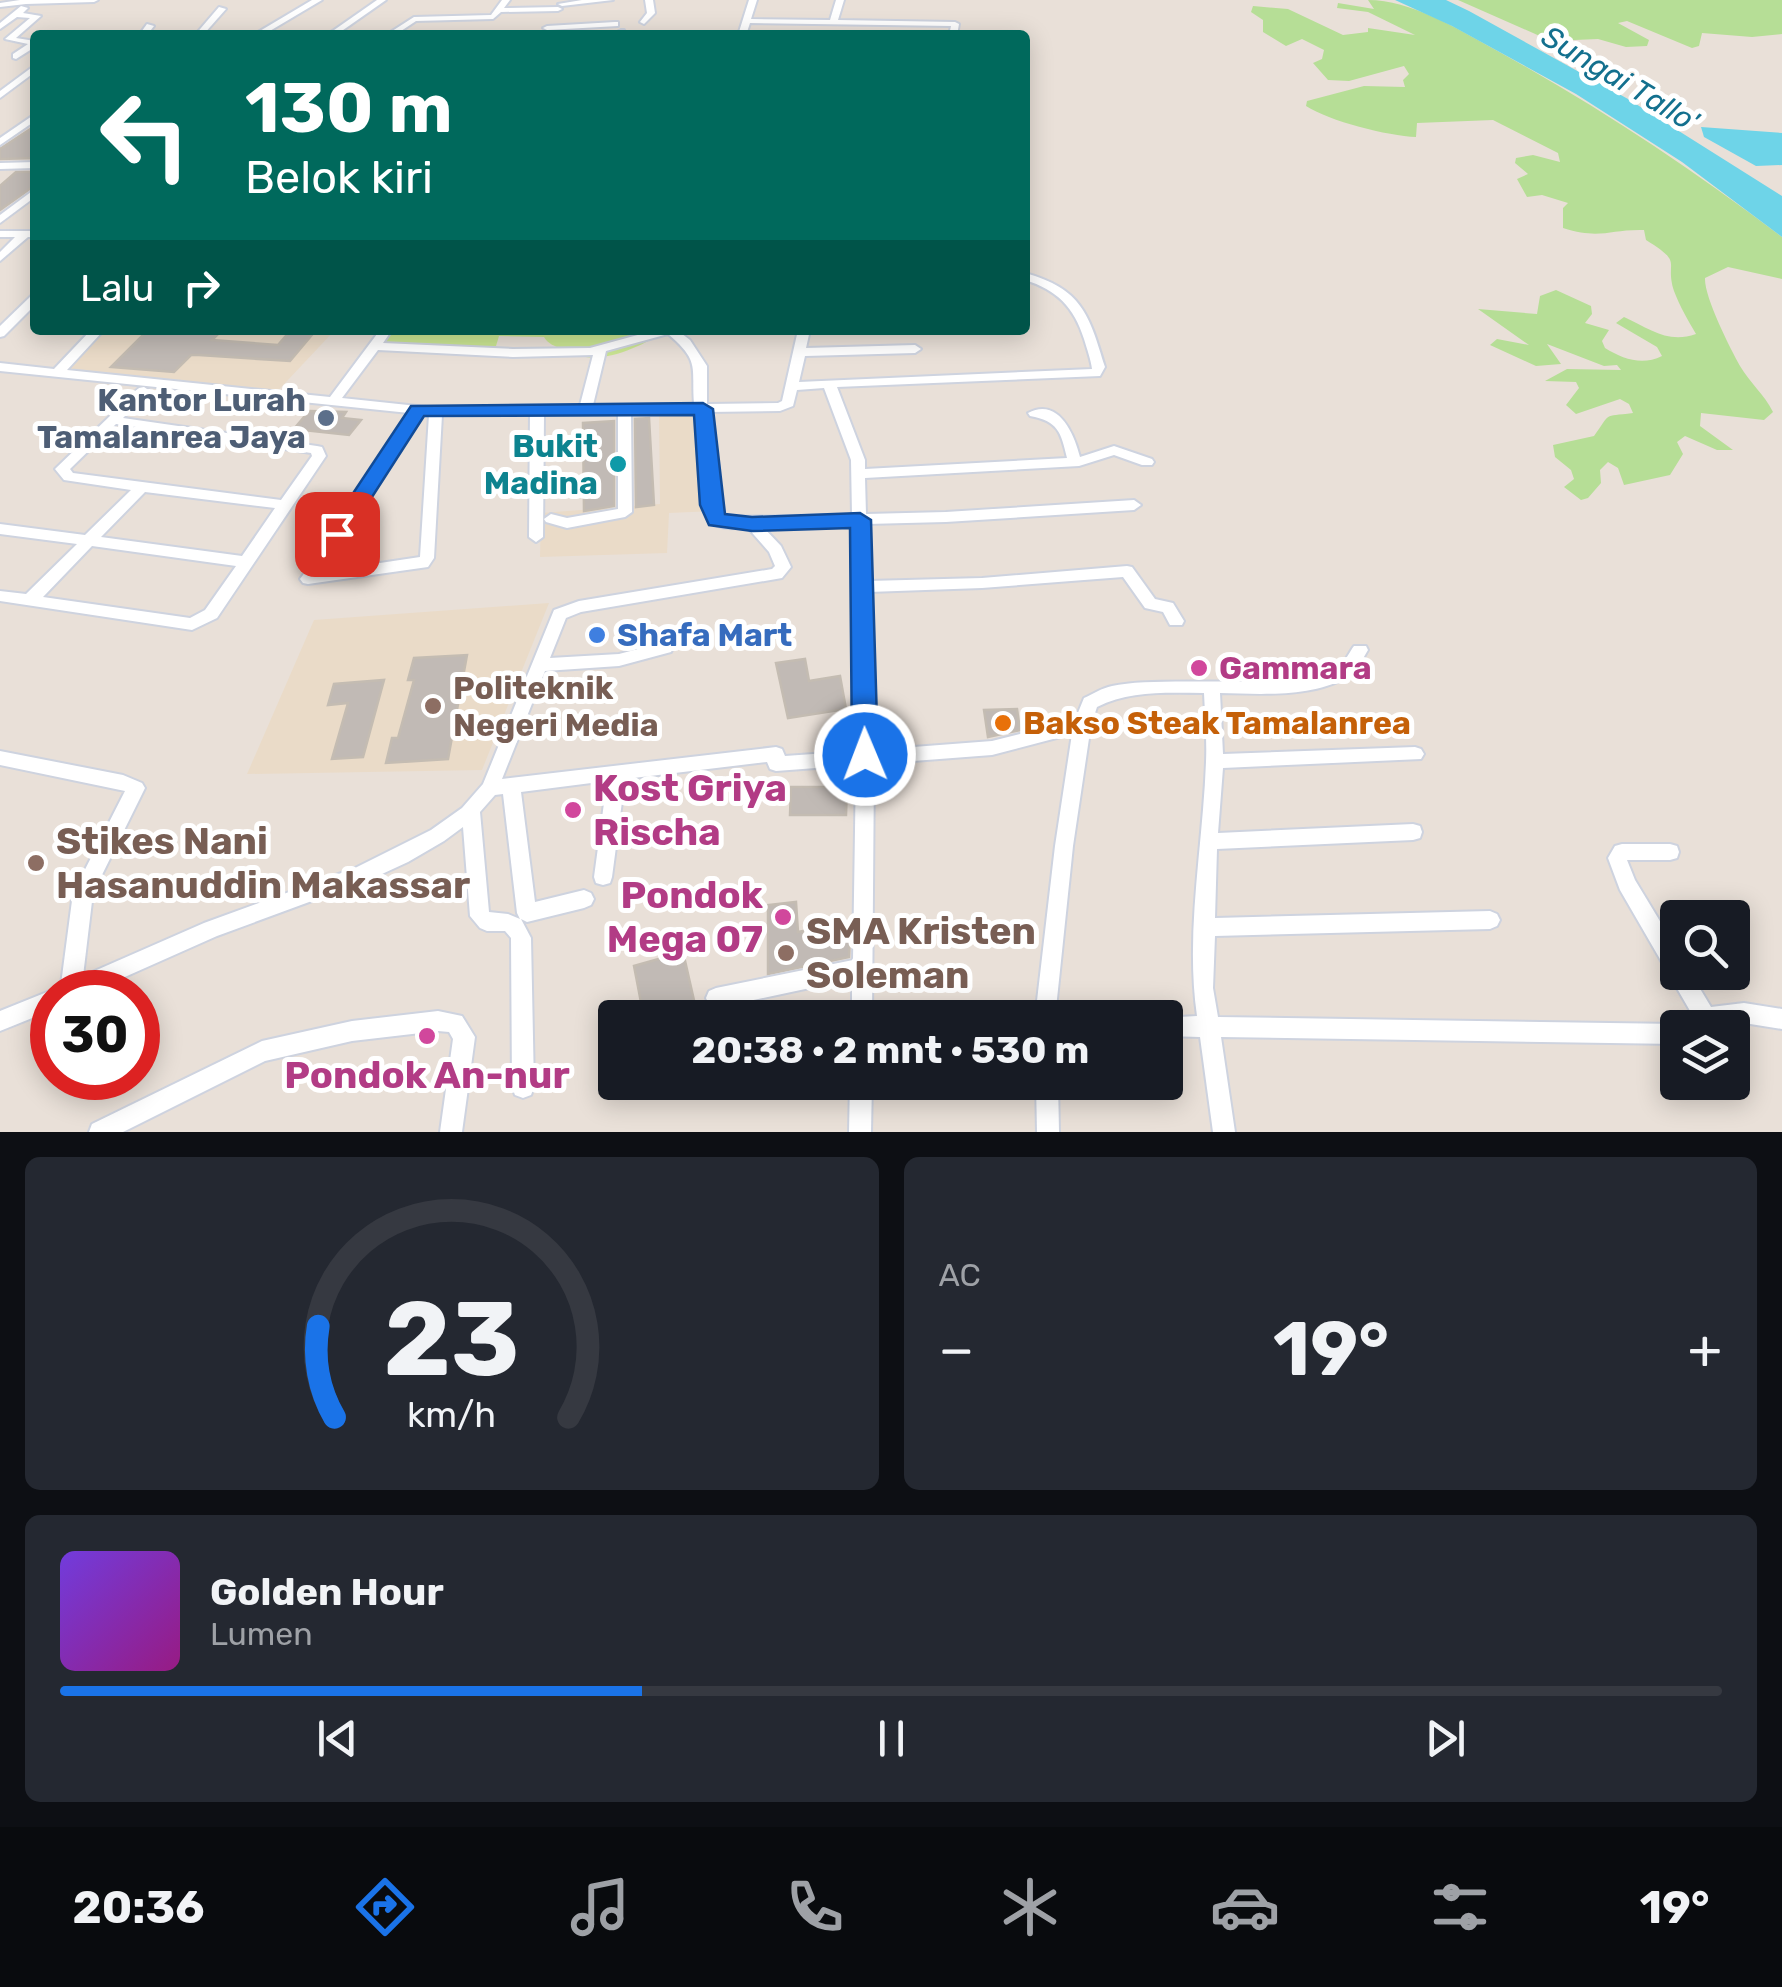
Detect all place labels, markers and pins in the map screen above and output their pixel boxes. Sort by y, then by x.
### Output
place label: Kantor Lurah Tamalanrea Jaya [37,381,306,456]
marker: Kantor Lurah Tamalanrea Jaya [315,407,337,429]
place label: Bukit Madina [484,427,598,502]
marker: Bukit Madina [607,453,629,475]
pin [295,492,380,577]
place label: Shafa Mart [617,616,792,654]
marker: Shafa Mart [586,624,608,646]
place label: Gammara [1219,649,1372,687]
marker: Gammara [1188,657,1210,679]
place label: Politeknik Negeri Media [453,669,659,744]
marker: Politeknik Negeri Media [422,695,444,717]
place label: Bakso Steak Tamalanrea [1023,704,1411,742]
marker: Bakso Steak Tamalanrea [992,712,1014,734]
place label: Kost Griya Rischa [593,765,787,855]
marker: Kost Griya Rischa [562,799,584,821]
place label: Stikes Nani Hasanuddin Makassar [56,818,470,908]
marker: Stikes Nani Hasanuddin Makassar [25,852,47,874]
place label: Pondok Mega 07 [607,872,763,962]
marker: Pondok Mega 07 [772,906,794,928]
place label: SMA Kristen Soleman [806,908,1036,998]
marker: SMA Kristen Soleman [775,942,797,964]
marker: Pondok An-nur [416,1025,438,1047]
place label: Pondok An-nur [284,1052,570,1098]

